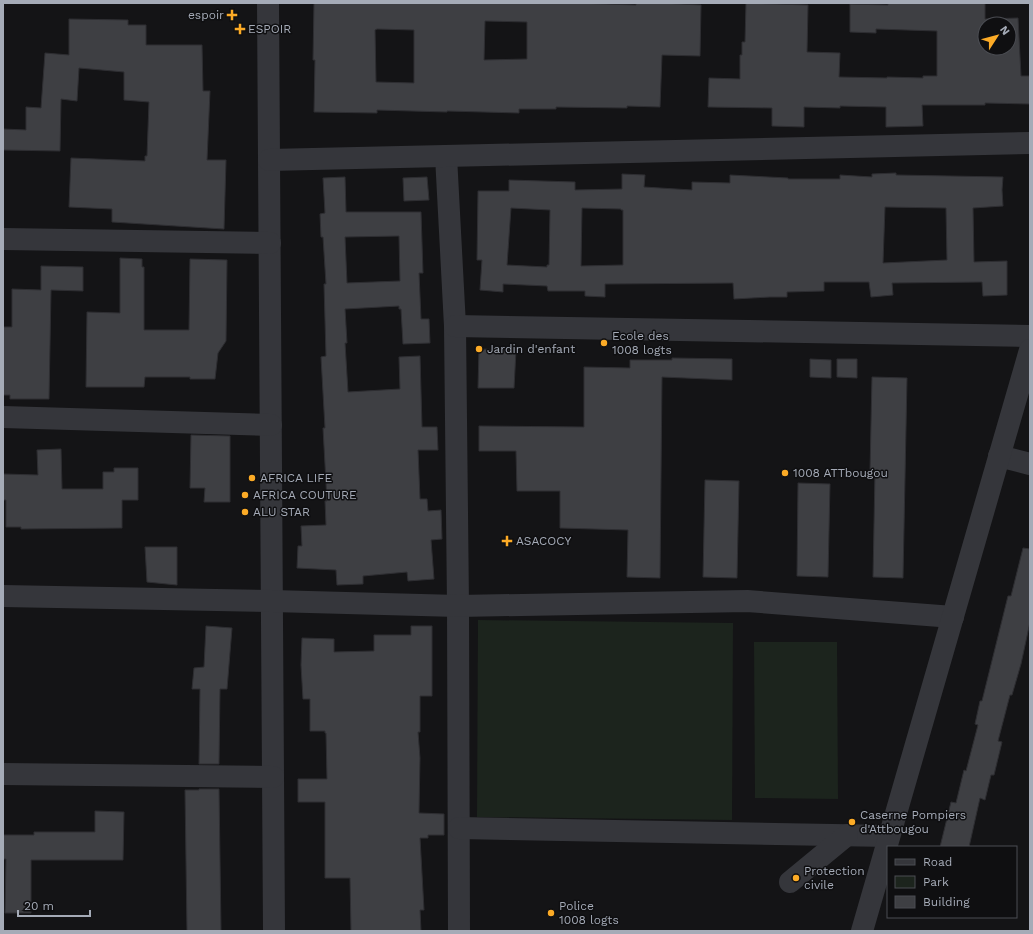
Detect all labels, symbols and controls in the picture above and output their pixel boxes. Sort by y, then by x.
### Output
place label: espoir [188,8,224,22]
marker: espoir [227,10,237,20]
north arrow [977,16,1017,56]
place label: ESPOIR [248,22,291,36]
text: N [997,23,1012,38]
marker: ESPOIR [235,24,245,34]
place label: Ecole des 1008 logts [612,329,672,357]
marker: Ecole des 1008 logts [599,338,609,348]
place label: Jardin d'enfant [487,342,575,356]
marker: Jardin d'enfant [474,344,484,354]
place label: 1008 ATTbougou [793,466,888,480]
marker: 1008 ATTbougou [780,468,790,478]
place label: AFRICA LIFE [260,471,333,485]
marker: AFRICA LIFE [247,473,257,483]
place label: AFRICA COUTURE [253,488,357,502]
marker: AFRICA COUTURE [240,490,250,500]
place label: ALU STAR [253,505,310,519]
marker: ALU STAR [240,507,250,517]
place label: ASACOCY [516,534,571,548]
marker: ASACOCY [501,535,513,547]
place label: Caserne Pompiers d'Attbougou [860,808,966,836]
marker: Caserne Pompiers d'Attbougou [847,817,857,827]
legend [887,846,1017,918]
text: Road [923,855,952,869]
place label: Protection civile [804,864,865,892]
marker: Protection civile [791,873,801,883]
text: Park [923,875,949,889]
scale bar [18,892,90,918]
text: Building [923,895,970,909]
text: 20 m [24,899,54,913]
place label: Police 1008 logts [559,899,619,927]
marker: Police 1008 logts [546,908,556,918]

